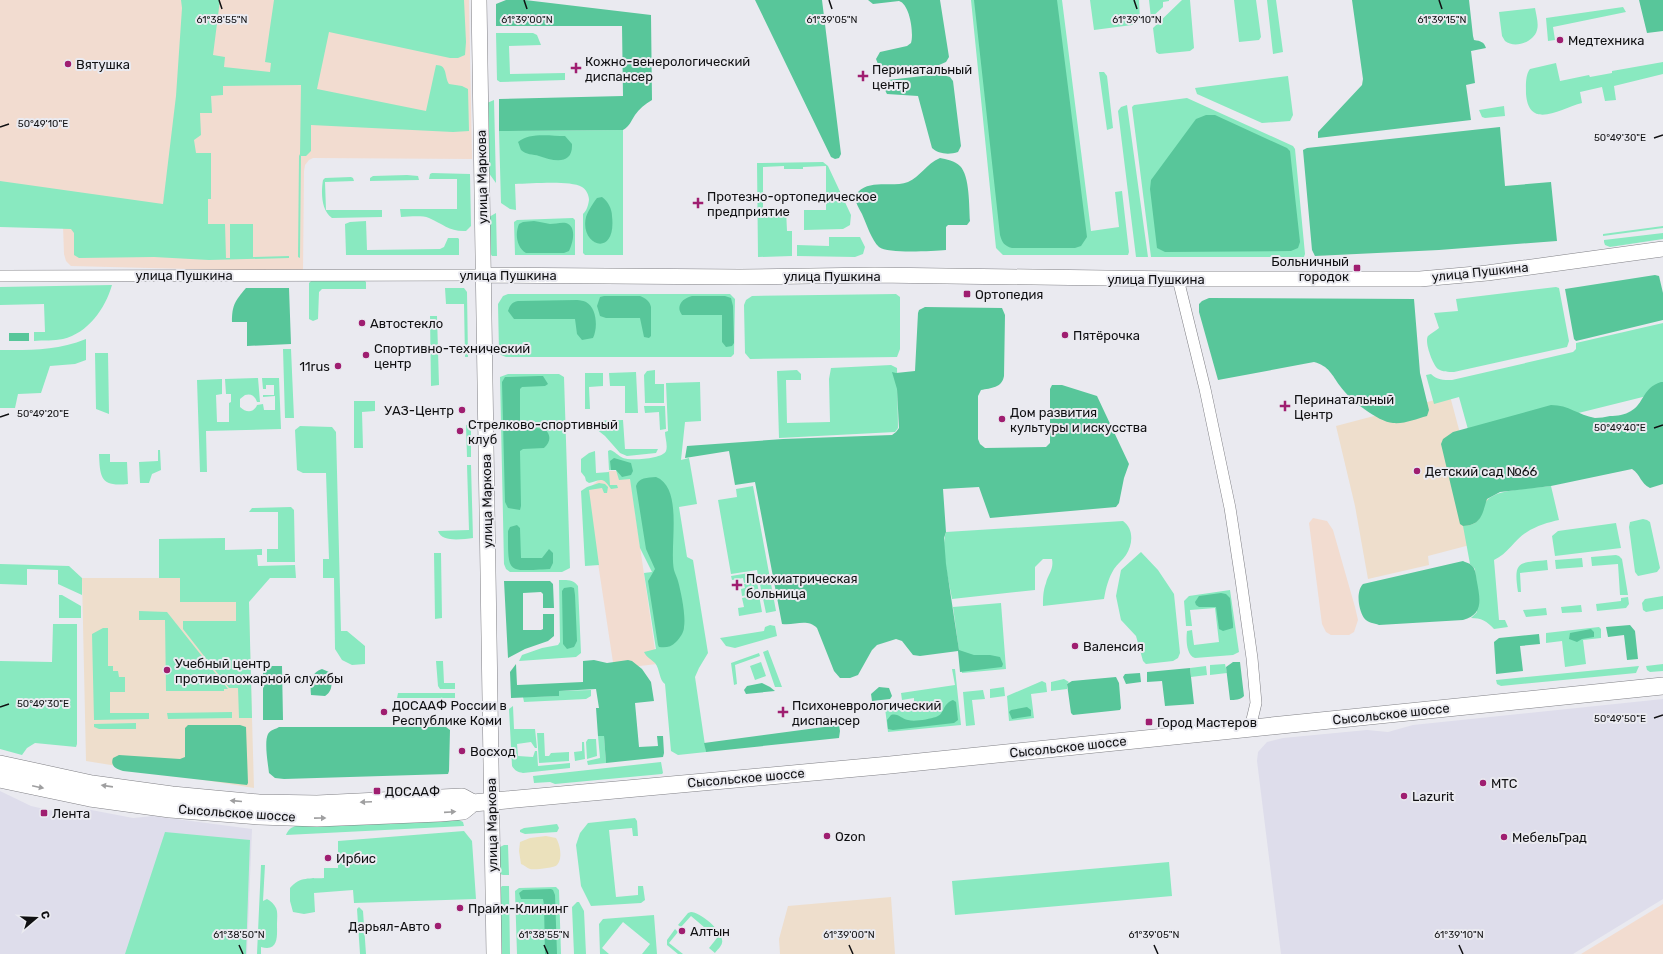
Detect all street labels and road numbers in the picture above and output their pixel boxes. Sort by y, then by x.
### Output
street label: улица Маркова [474,130,490,224]
street label: улица Пушкина [1431,259,1529,285]
street label: улица Пушкина [135,268,233,283]
street label: улица Пушкина [459,268,557,283]
street label: улица Пушкина [783,269,881,284]
street label: улица Пушкина [1107,272,1205,287]
street label: улица Маркова [479,454,495,548]
street label: Сысольское шоссе [1332,700,1450,728]
street label: Сысольское шоссе [1009,733,1127,761]
street label: Сысольское шоссе [687,765,805,791]
street label: улица Маркова [484,778,500,872]
street label: Сысольское шоссе [178,801,296,825]

